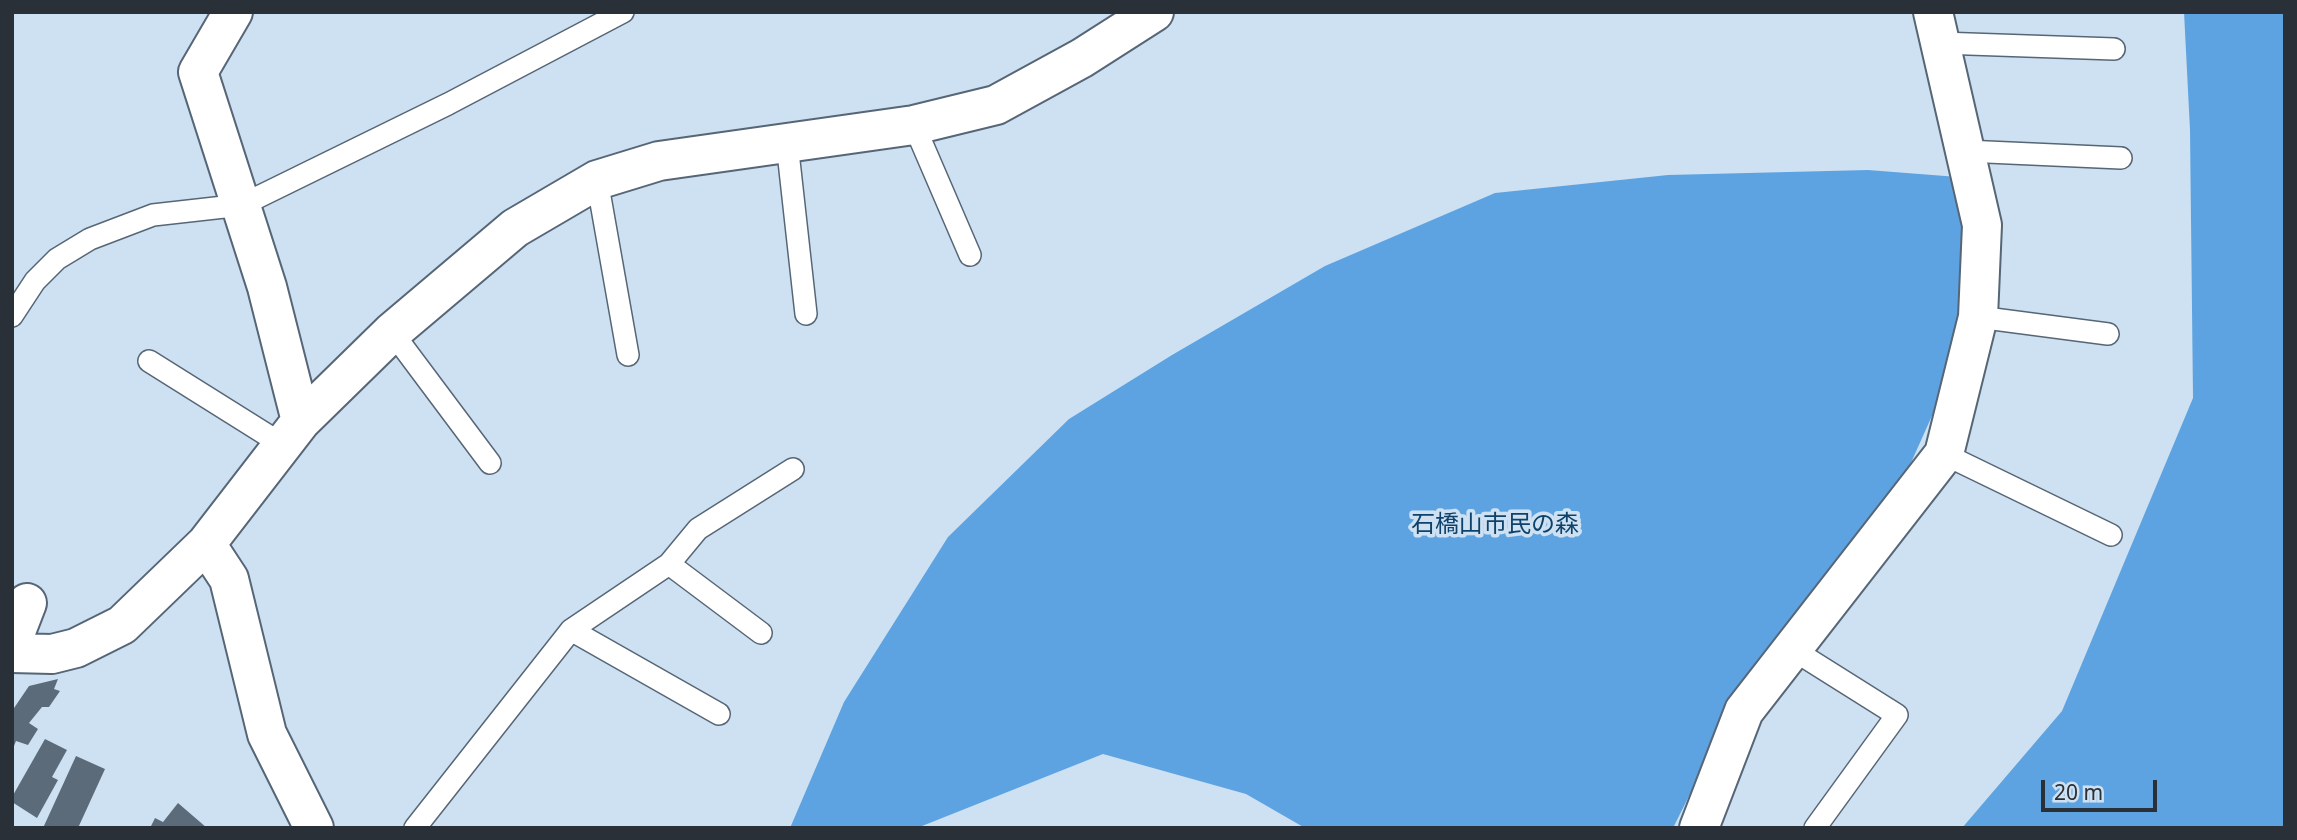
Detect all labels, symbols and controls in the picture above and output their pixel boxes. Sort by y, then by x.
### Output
park label: 石橋山市民の森 [1411,511,1579,539]
scale bar [2045,766,2160,810]
text: 20 m [2054,778,2103,806]

